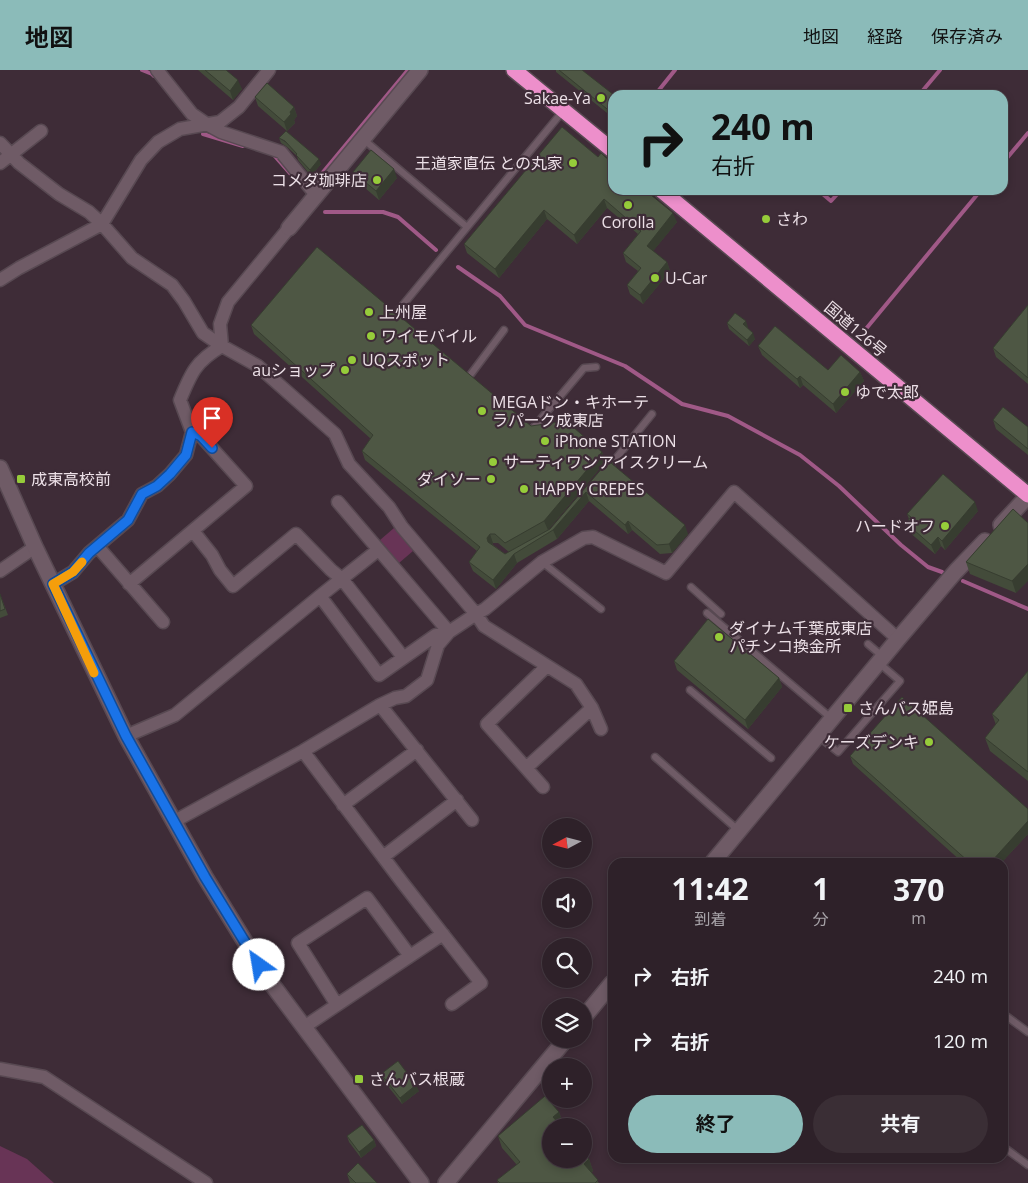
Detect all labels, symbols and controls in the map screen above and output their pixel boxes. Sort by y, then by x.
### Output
text: 地図 [25,20,73,53]
text: 地図 [803,24,839,48]
text: 経路 [867,24,903,48]
text: 保存済み [931,24,1003,48]
place label: Sakae-Ya [524,87,591,109]
marker: Sakae-Ya [595,92,607,104]
text: 240 m [711,103,815,150]
icon: right [628,110,693,175]
text: 右折 [711,150,755,180]
place label: 王道家直伝 との丸家 [415,152,563,174]
marker: 王道家直伝 との丸家 [567,157,579,169]
place label: コメダ珈琲店 [271,169,367,191]
marker: コメダ珈琲店 [371,174,383,186]
marker: Corolla [622,199,634,211]
place label: さわ [776,208,808,230]
place label: Corolla [602,211,654,233]
marker: さわ [760,213,772,225]
place label: U-Car [665,267,708,289]
marker: U-Car [649,272,661,284]
street label: 国道126号 [820,296,892,362]
place label: 上州屋 [379,301,427,323]
marker: 上州屋 [363,306,375,318]
place label: ワイモバイル [381,325,477,347]
marker: ワイモバイル [365,330,377,342]
place label: UQスポット [362,349,450,371]
marker: UQスポット [346,354,358,366]
place label: auショップ [252,359,335,381]
marker: auショップ [339,364,351,376]
place label: ゆで太郎 [855,381,919,403]
marker: ゆで太郎 [839,386,851,398]
place label: MEGAドン・キホーテ ラパーク成東店 [492,391,649,431]
pin [191,397,233,448]
icon: arrive [198,404,226,432]
marker: MEGAドン・キホーテ ラパーク成東店 [476,405,488,417]
place label: iPhone STATION [555,430,677,452]
marker: iPhone STATION [539,435,551,447]
place label: サーティワンアイスクリーム [503,451,708,473]
marker: サーティワンアイスクリーム [487,456,499,468]
place label: 成東高校前 [31,468,111,490]
place label: ダイソー [417,468,481,490]
marker: 成東高校前 [15,473,27,485]
marker: ダイソー [485,473,497,485]
place label: HAPPY CREPES [534,478,645,500]
marker: HAPPY CREPES [518,483,530,495]
place label: ハードオフ [855,515,935,537]
marker: ハードオフ [939,520,951,532]
place label: ダイナム千葉成東店 パチンコ換金所 [729,617,872,657]
marker: ダイナム千葉成東店 パチンコ換金所 [713,631,725,643]
place label: さんバス姫島 [858,697,954,719]
marker: さんバス姫島 [842,702,854,714]
place label: ケーズデンキ [824,731,919,753]
marker: ケーズデンキ [923,736,935,748]
north arrow [542,818,592,868]
map controls [542,818,592,1168]
text: 11:42 [672,868,749,909]
text: 1 [812,868,829,909]
text: 370 [893,869,944,910]
button: sound [542,878,592,928]
text: m [911,907,926,929]
text: 到着 [694,908,726,930]
text: 分 [813,908,829,930]
position arrow [232,938,284,990]
button: search [542,938,592,988]
icon: right [628,962,656,990]
text: 240 m [933,963,988,989]
text: 右折 [671,964,709,990]
button: layers [542,998,592,1048]
icon: right [628,1027,656,1055]
text: 120 m [933,1028,988,1054]
text: 右折 [671,1029,709,1055]
button: + [542,1058,592,1108]
place label: さんバス根蔵 [369,1068,465,1090]
marker: さんバス根蔵 [353,1073,365,1085]
button: 終了 [628,1095,803,1153]
button: 共有 [813,1095,988,1153]
button: − [542,1118,592,1168]

